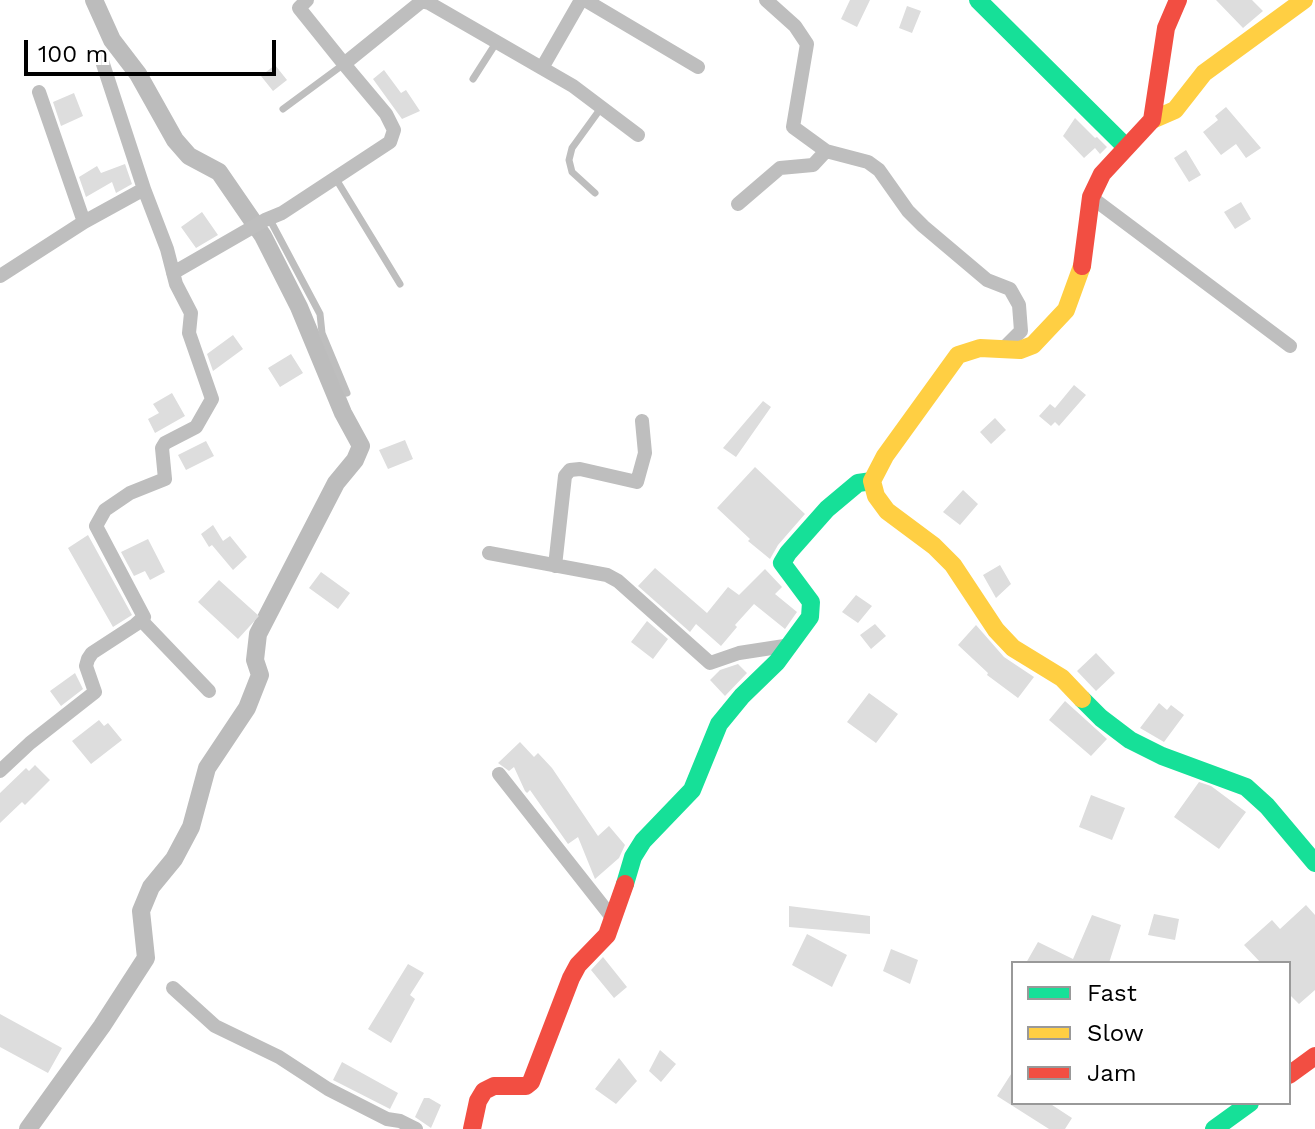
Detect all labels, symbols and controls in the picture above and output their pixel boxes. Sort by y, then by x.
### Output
scale bar [28,24,280,74]
text: 100 m [38,40,108,68]
legend [1011,961,1291,1105]
text: Fast [1087,979,1137,1007]
text: Slow [1087,1019,1144,1047]
text: Jam [1087,1059,1137,1087]

